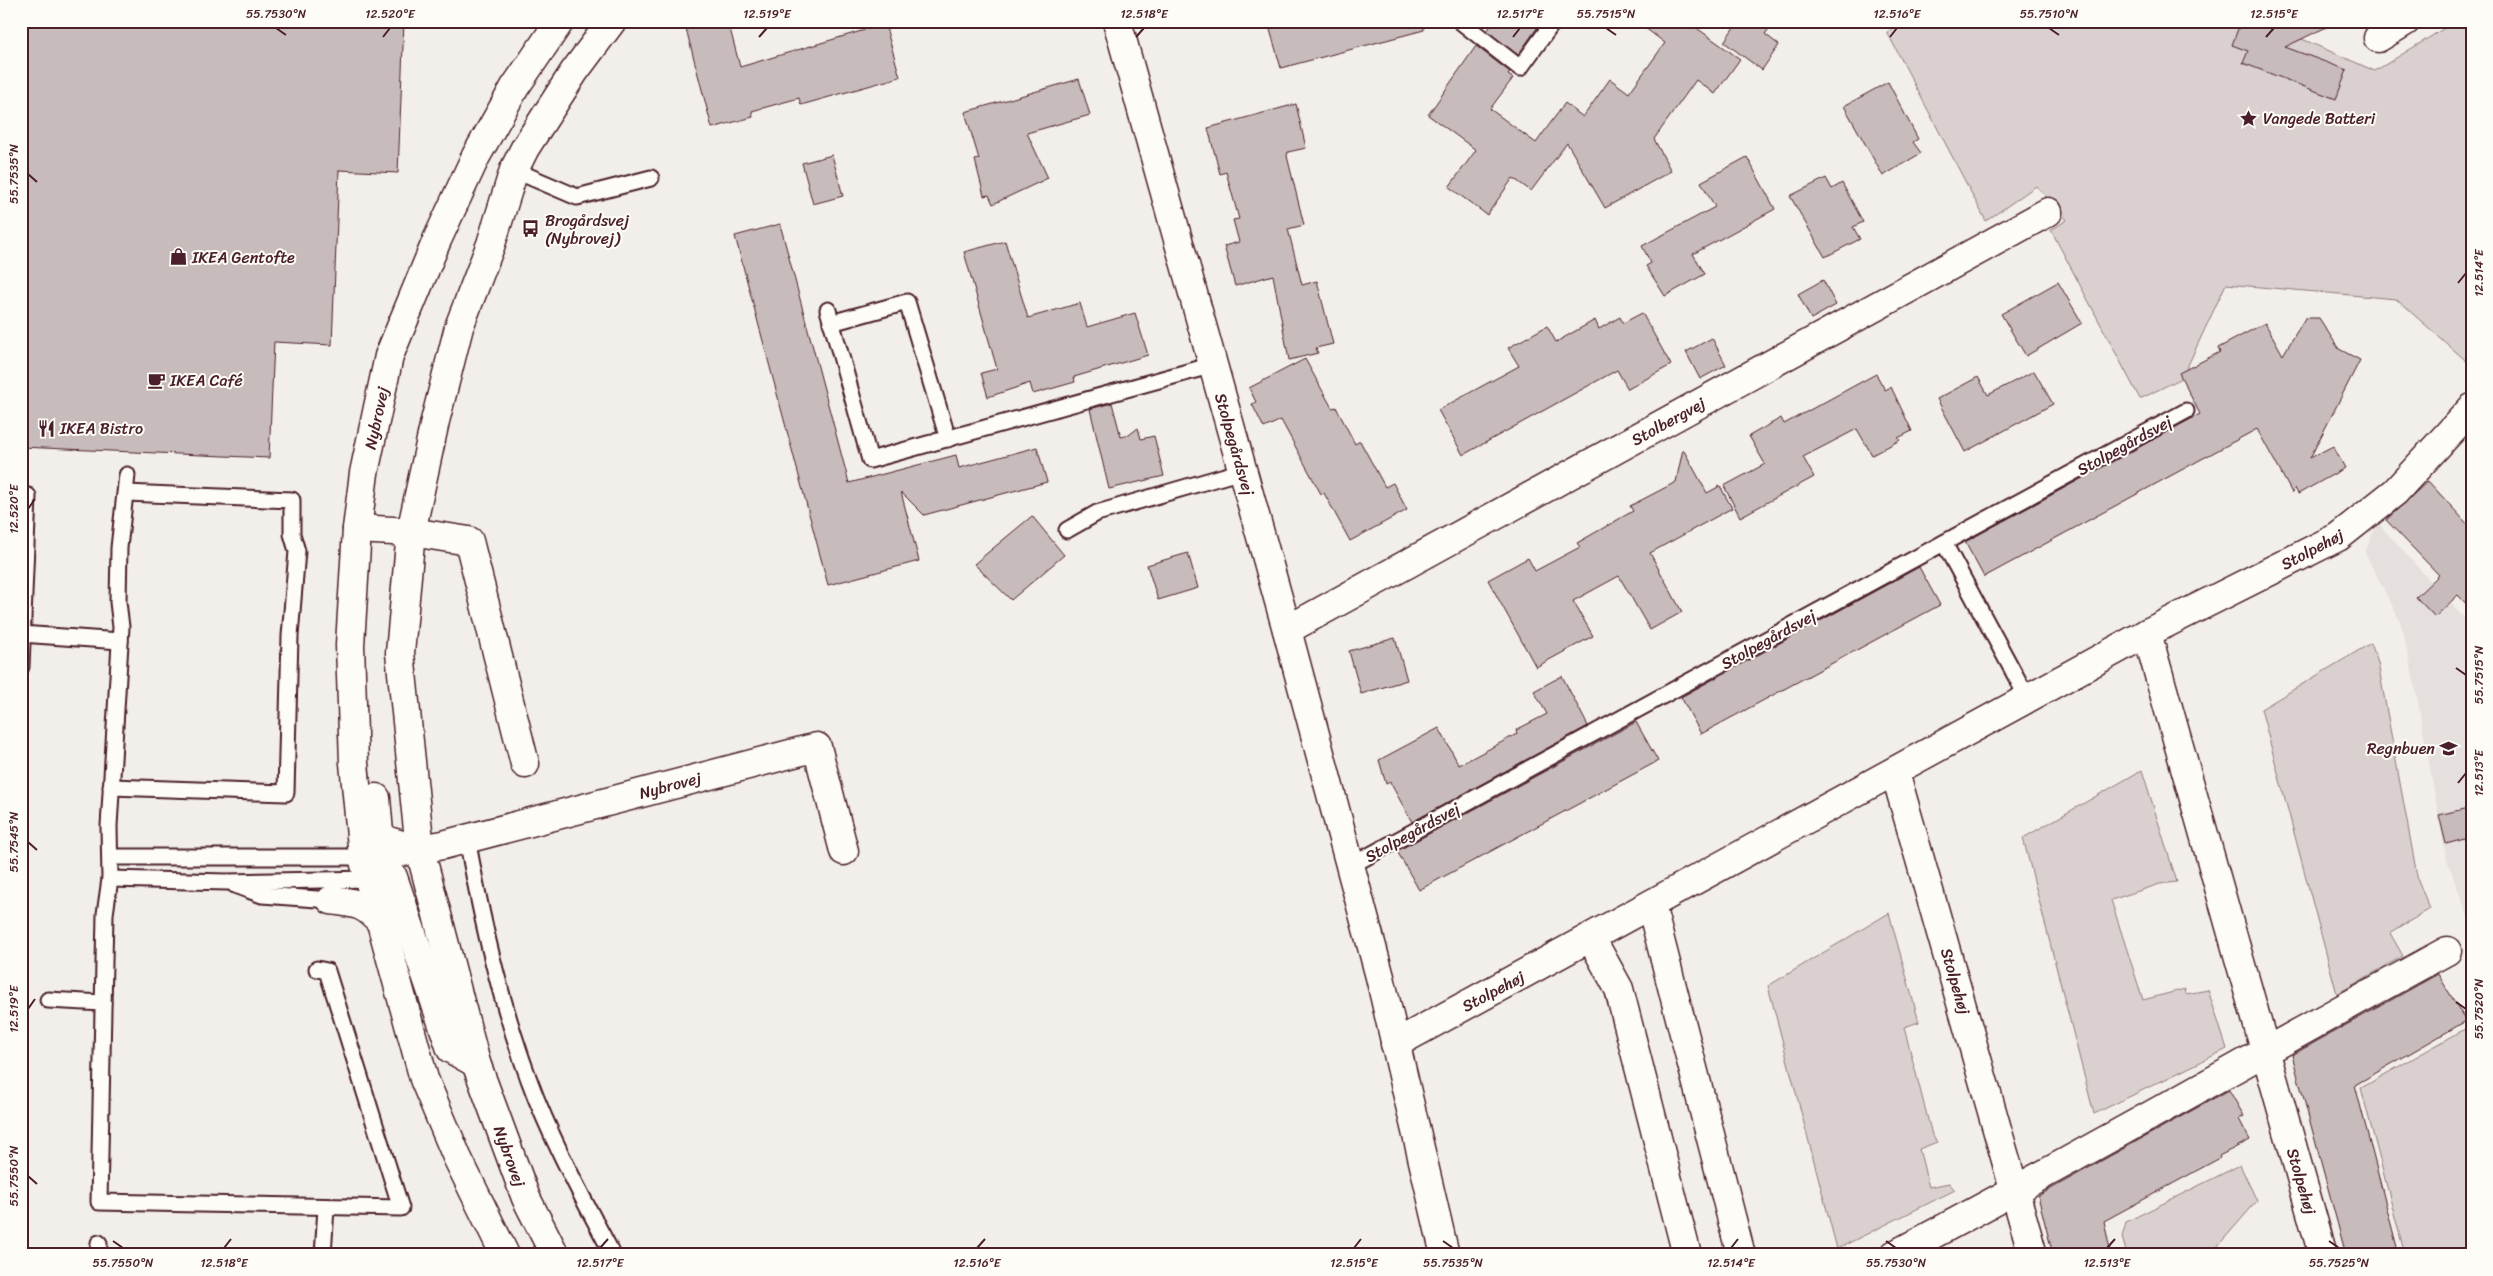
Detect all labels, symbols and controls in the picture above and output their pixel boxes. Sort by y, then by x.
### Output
text: 55.7530°N [246,3,307,25]
text: 12.520°E [365,3,416,25]
text: 12.519°E [743,3,792,25]
text: 12.518°E [1120,3,1169,25]
text: 12.517°E [1497,3,1545,25]
text: 55.7515°N [1577,3,1636,25]
text: 12.516°E [1874,3,1922,25]
text: 55.7510°N [2020,3,2079,25]
text: 12.515°E [2250,3,2299,25]
place label: Vangede Batteri [2263,104,2376,133]
place icon: Vangede Batteri [2239,108,2259,128]
text: 55.7535°N [3,143,25,204]
place label: Brogårdsvej (Nybrovej) [545,206,630,253]
bus stop icon: Brogårdsvej (Nybrovej) [521,219,541,239]
place label: IKEA Gentofte [191,243,295,272]
shop icon: IKEA Gentofte [168,247,188,267]
text: 12.514°E [2468,248,2490,297]
place label: IKEA Café [169,366,243,395]
cafe icon: IKEA Café [146,370,166,390]
street label: Nybrovej [356,383,397,452]
street label: Stolbergvej [1626,389,1712,454]
street label: Stolpegårdsvej [1206,390,1263,500]
street label: Stolpegårdsvej [2071,407,2178,484]
place label: IKEA Bistro [59,414,143,443]
restaurant icon: IKEA Bistro [36,418,56,438]
text: 12.520°E [3,483,25,534]
street label: Stolpehøj [2275,520,2350,578]
street label: Stolpegårdsvej [1715,601,1822,678]
text: 55.7515°N [2468,645,2490,704]
place label: Regnbuen [2367,734,2435,763]
school or university icon: Regnbuen [2439,738,2459,758]
text: 12.513°E [2468,748,2490,796]
street label: Nybrovej [636,763,705,808]
street label: Stolpegårdsvej [1359,794,1466,871]
text: 55.7545°N [3,811,25,872]
street label: Stolpehøj [1932,944,1979,1019]
street label: Stolpehøj [1456,962,1531,1020]
text: 55.7520°N [2468,978,2490,1039]
text: 12.519°E [3,984,25,1033]
street label: Nybrovej [485,1121,534,1192]
street label: Stolpehøj [2278,1144,2325,1219]
text: 55.7550°N [3,1145,25,1206]
text: 55.7550°N [93,1252,154,1274]
text: 12.518°E [200,1252,249,1274]
text: 12.517°E [577,1252,625,1274]
text: 12.516°E [954,1252,1002,1274]
text: 12.515°E [1330,1252,1379,1274]
text: 55.7535°N [1423,1252,1484,1274]
text: 12.514°E [1707,1252,1756,1274]
text: 55.7530°N [1866,1252,1927,1274]
text: 12.513°E [2084,1252,2132,1274]
text: 55.7525°N [2309,1252,2370,1274]

